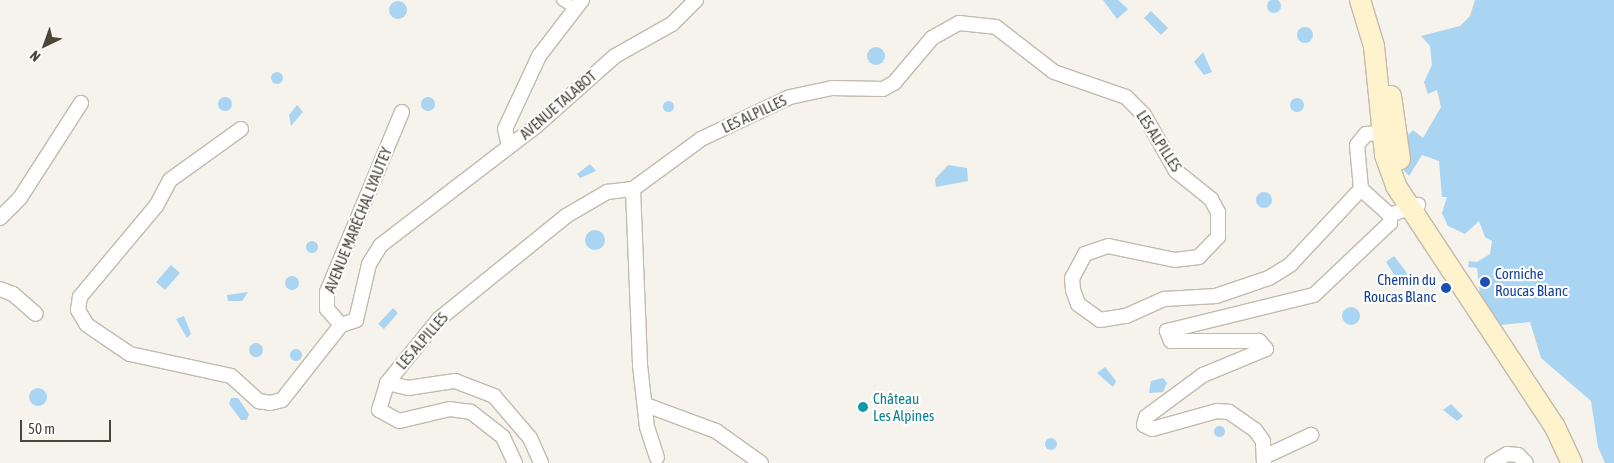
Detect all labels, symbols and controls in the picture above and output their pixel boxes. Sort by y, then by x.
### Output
north arrow [20,20,70,70]
text: N [27,47,43,65]
street label: AVENUE TALABOT [516,67,600,143]
street label: LES ALPILLES [719,91,789,137]
street label: LES ALPILLES [1133,107,1185,175]
street label: AVENUE MARÉCHAL LYAUTEY [321,145,395,295]
place label: Corniche Roucas Blanc [1495,264,1568,299]
place label: Chemin du Roucas Blanc [1363,270,1436,305]
marker: Corniche Roucas Blanc [1479,276,1491,288]
marker: Chemin du Roucas Blanc [1440,282,1452,294]
street label: LES ALPILLES [393,309,451,373]
place label: Château Les Alpines [873,389,934,424]
marker: Château Les Alpines [857,401,869,413]
scale bar [22,410,114,442]
text: 50 m [28,420,55,437]

